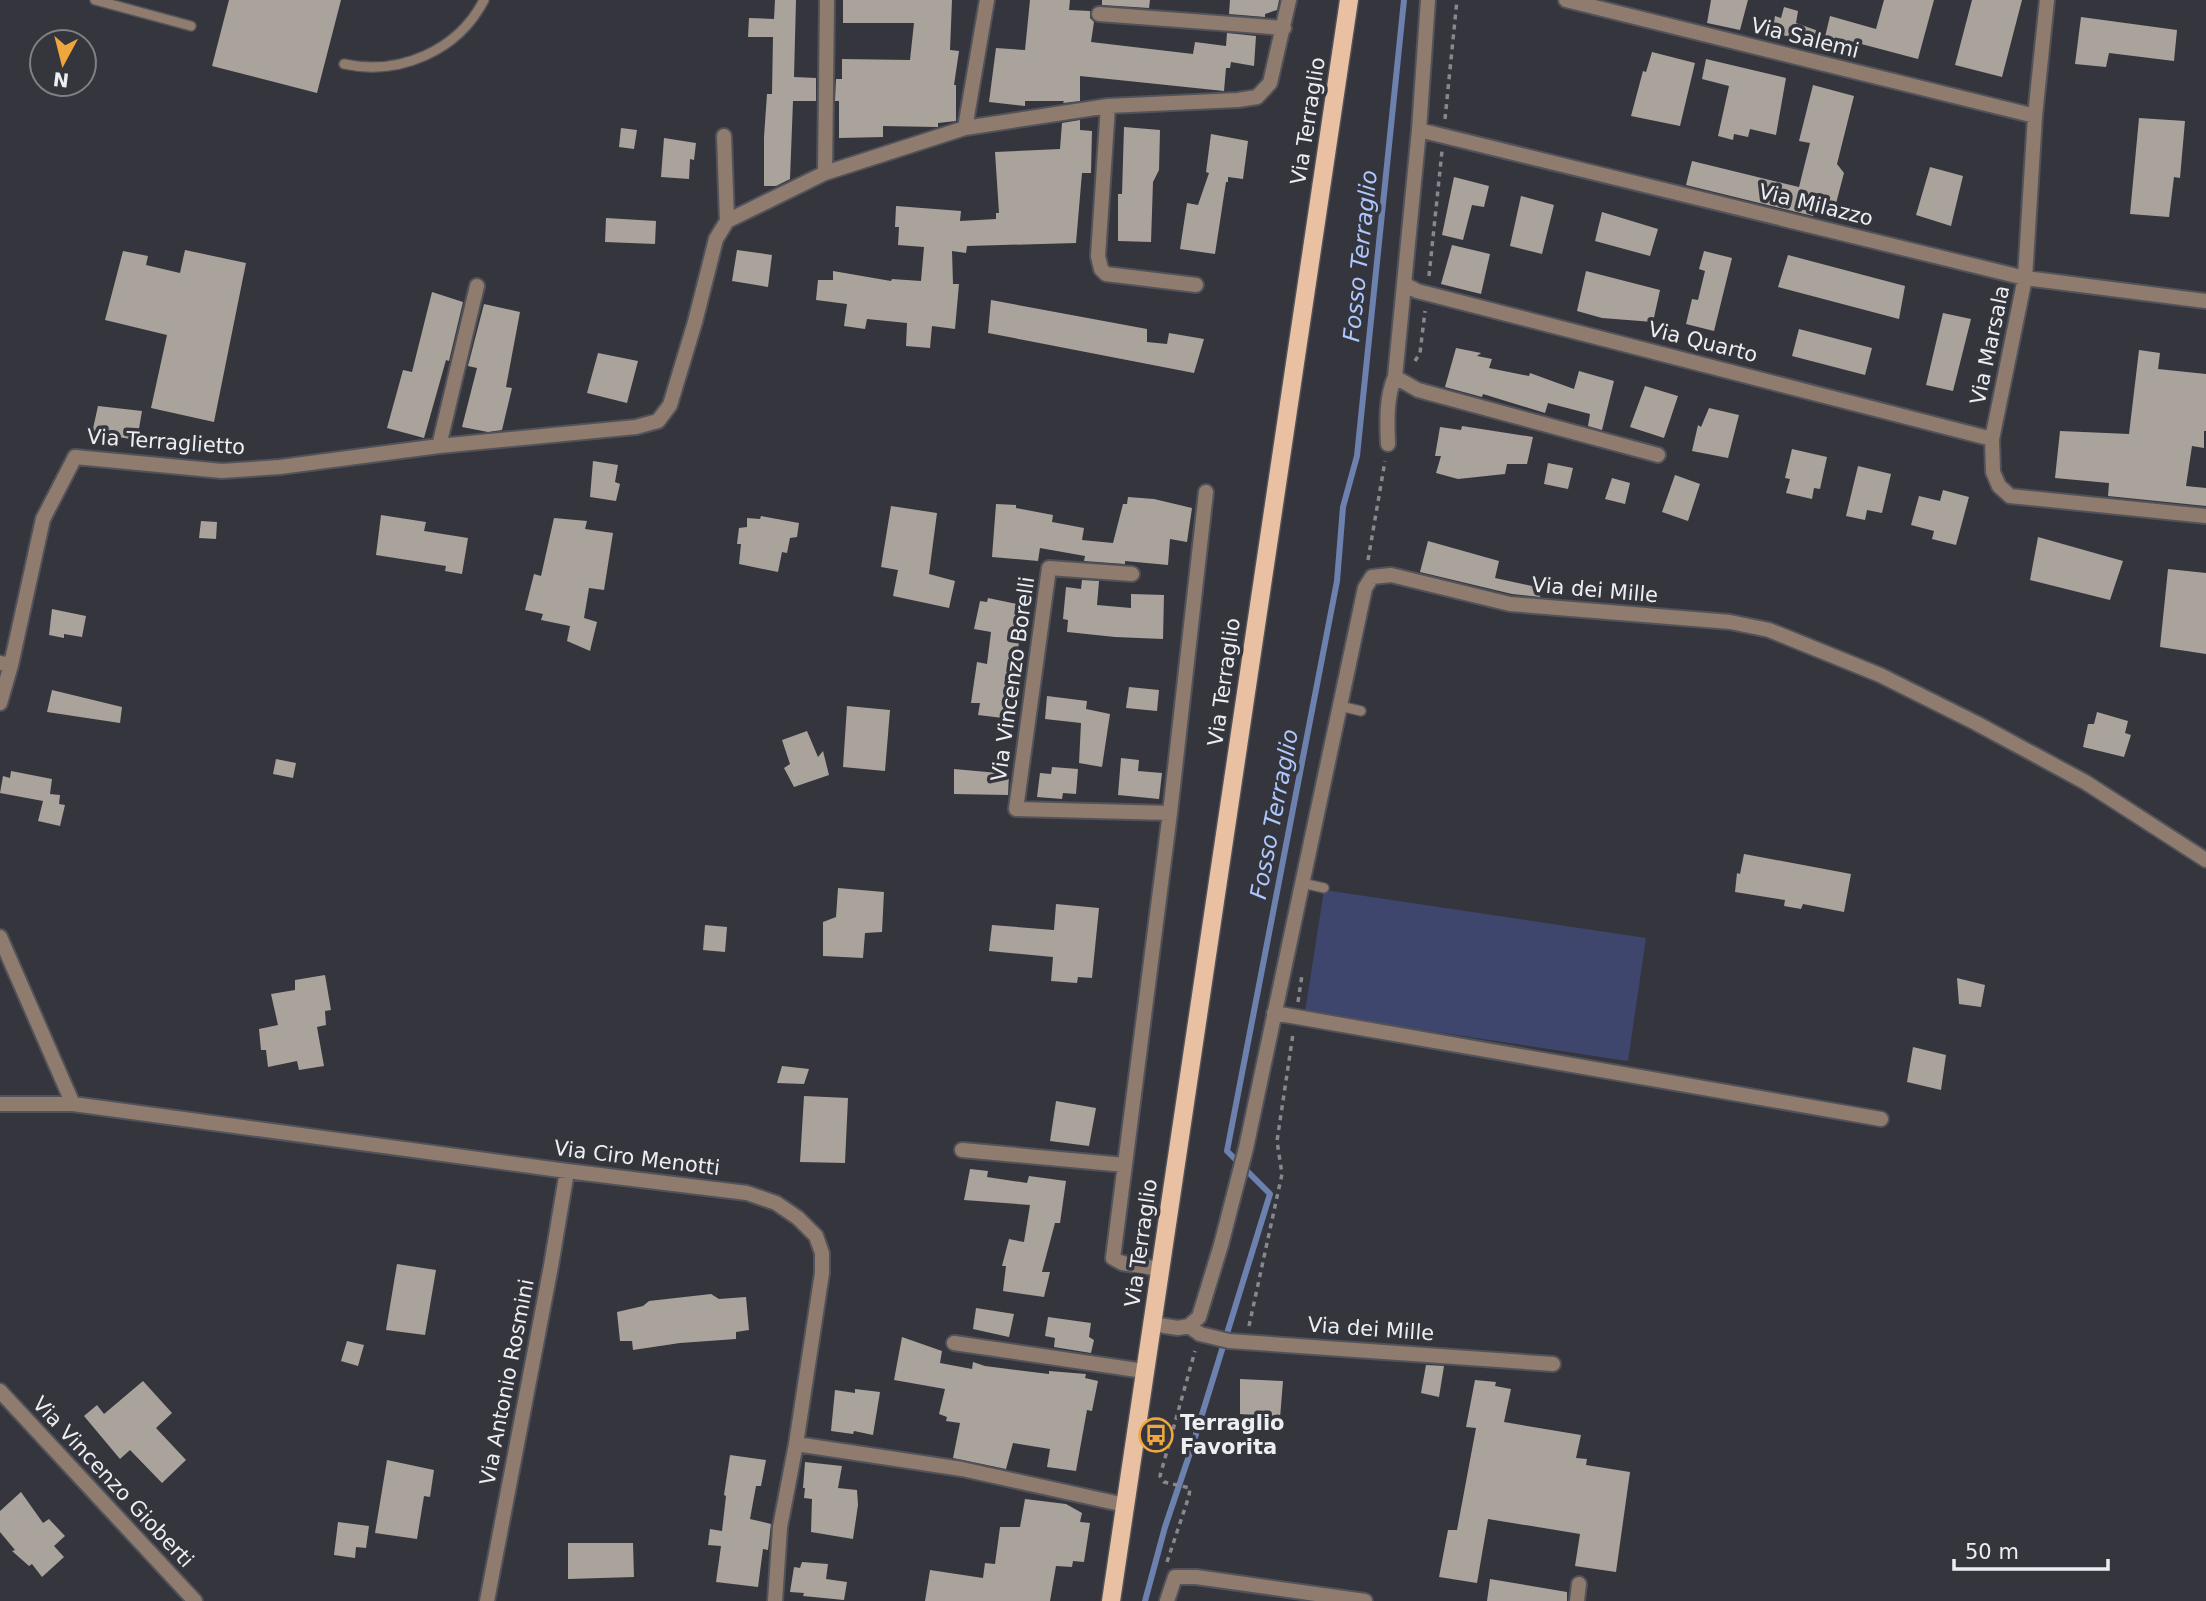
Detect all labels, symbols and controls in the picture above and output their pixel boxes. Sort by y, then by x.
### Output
street label: Via Salemi [1748,13,1862,63]
north arrow [28,28,98,98]
street label: Via Terraglio [1286,55,1330,187]
text: N [52,68,70,92]
water label: Fosso Terraglio [1338,169,1382,343]
street label: Via Milazzo [1756,179,1876,231]
street label: Via Marsala [1966,283,2014,407]
street label: Via Quarto [1646,317,1760,367]
street label: Via Terraglietto [86,425,246,459]
street label: Via dei Mille [1531,573,1659,607]
street label: Via Vincenzo Borelli [987,575,1039,783]
street label: Via Terraglio [1203,616,1245,748]
water label: Fosso Terraglio [1245,727,1303,901]
street label: Via Ciro Menotti [553,1136,721,1180]
street label: Via Terraglio [1120,1177,1162,1309]
street label: Via Antonio Rosmini [475,1277,539,1487]
street label: Via dei Mille [1307,1313,1435,1345]
street label: Via Vincenzo Gioberti [28,1392,198,1572]
place label: Terraglio Favorita [1180,1411,1285,1459]
bus stop icon: Terraglio Favorita [1137,1416,1175,1454]
scale bar [1954,1528,2108,1572]
text: 50 m [1965,1540,2019,1564]

